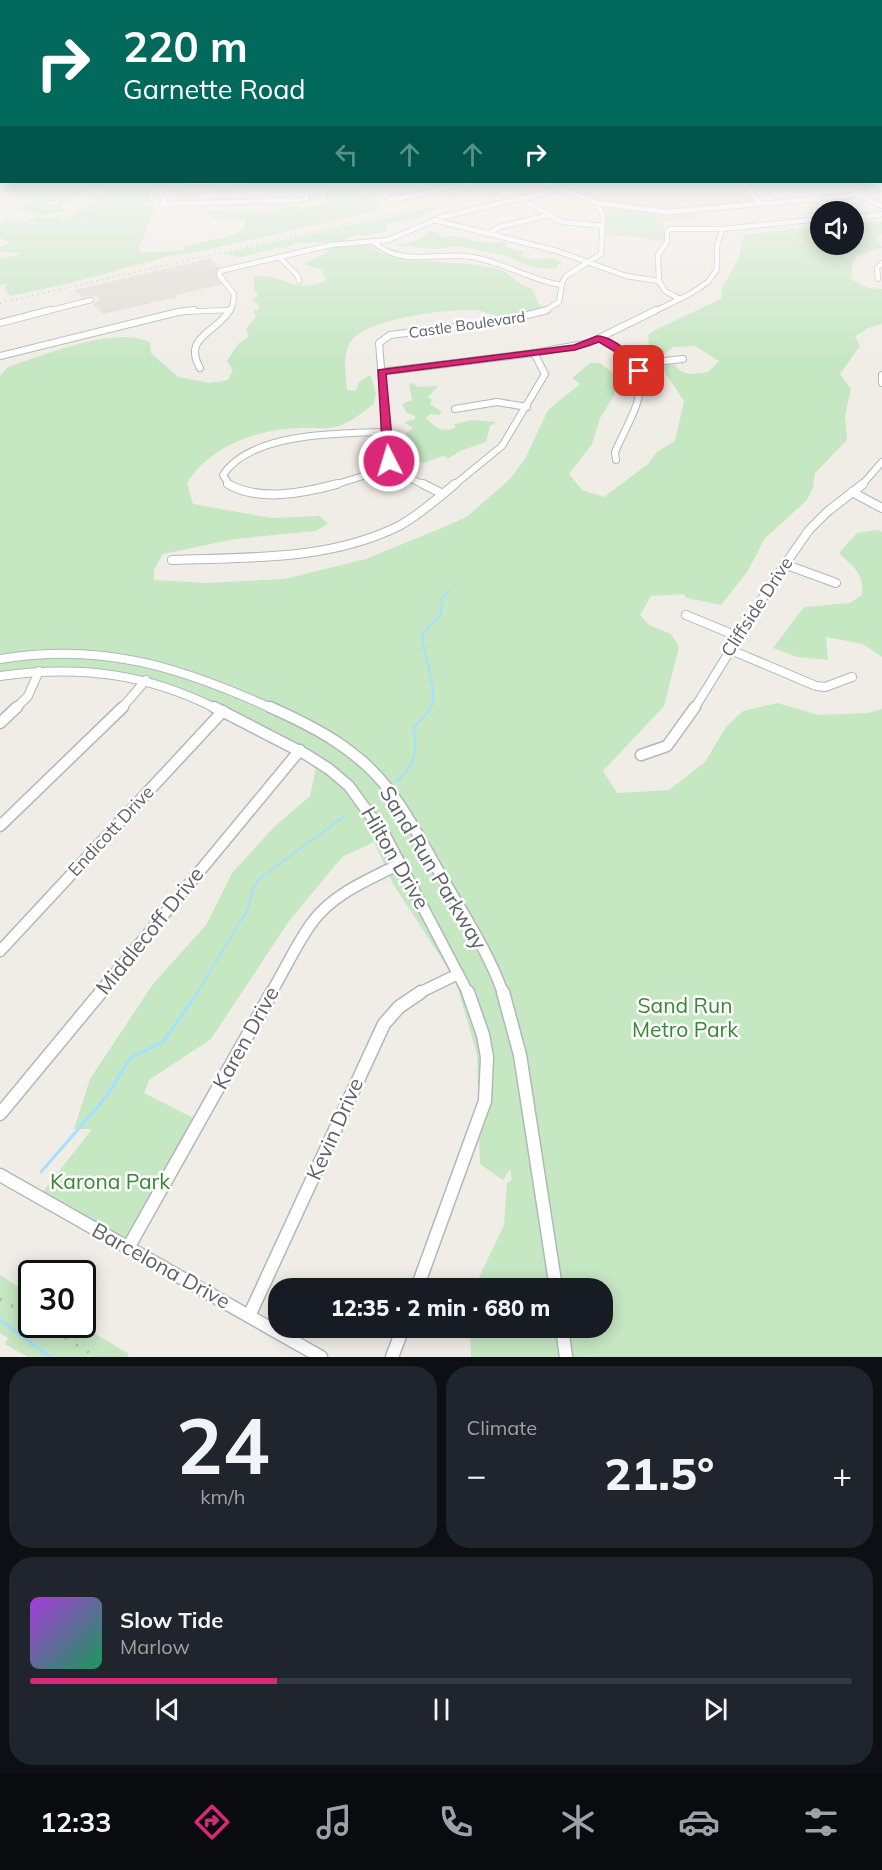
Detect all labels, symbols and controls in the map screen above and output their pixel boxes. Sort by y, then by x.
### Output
text: 220 m [123,20,248,73]
icon: right [24,24,102,102]
text: Garnette Road [123,72,306,106]
icon: left [330,138,363,171]
icon: ahead [393,138,426,171]
icon: ahead [456,138,489,171]
icon: right [519,138,552,171]
map controls [810,201,864,255]
button: sound [810,201,864,255]
street label: Castle Boulevard [407,307,526,342]
pin [613,345,664,396]
icon: arrive [622,354,655,387]
position arrow [357,429,421,493]
street label: Cliffside Drive [716,552,797,661]
street label: Endicott Drive [63,781,158,881]
street label: Sand Run Parkway [375,781,493,954]
street label: Hilton Drive [356,802,436,913]
street label: Middlecoff Drive [90,861,209,999]
street label: Karen Drive [206,982,284,1093]
park label: Sand Run Metro Park [632,992,738,1042]
street label: Kevin Drive [300,1074,368,1184]
park label: Karona Park [50,1168,170,1194]
street label: Barcelona Drive [88,1216,235,1314]
speed limit sign: 30 [18,1260,96,1338]
text: 12:35 · 2 min · 680 m [331,1294,550,1322]
text: 24 [176,1396,270,1494]
text: Climate [467,1415,537,1440]
text: 21.5° [604,1445,714,1501]
text: − [467,1454,486,1495]
text: + [832,1454,852,1495]
text: km/h [200,1484,245,1509]
text: Slow Tide [120,1606,223,1634]
text: Marlow [120,1634,190,1659]
icon: previous [151,1693,184,1726]
icon: pause [425,1693,458,1726]
icon: next [699,1693,732,1726]
icon: directions [191,1801,233,1843]
icon: music [313,1801,355,1843]
icon: phone [435,1801,477,1843]
icon: climate [557,1801,599,1843]
icon: car [678,1801,720,1843]
icon: filters [800,1801,842,1843]
text: 12:33 [40,1805,111,1839]

